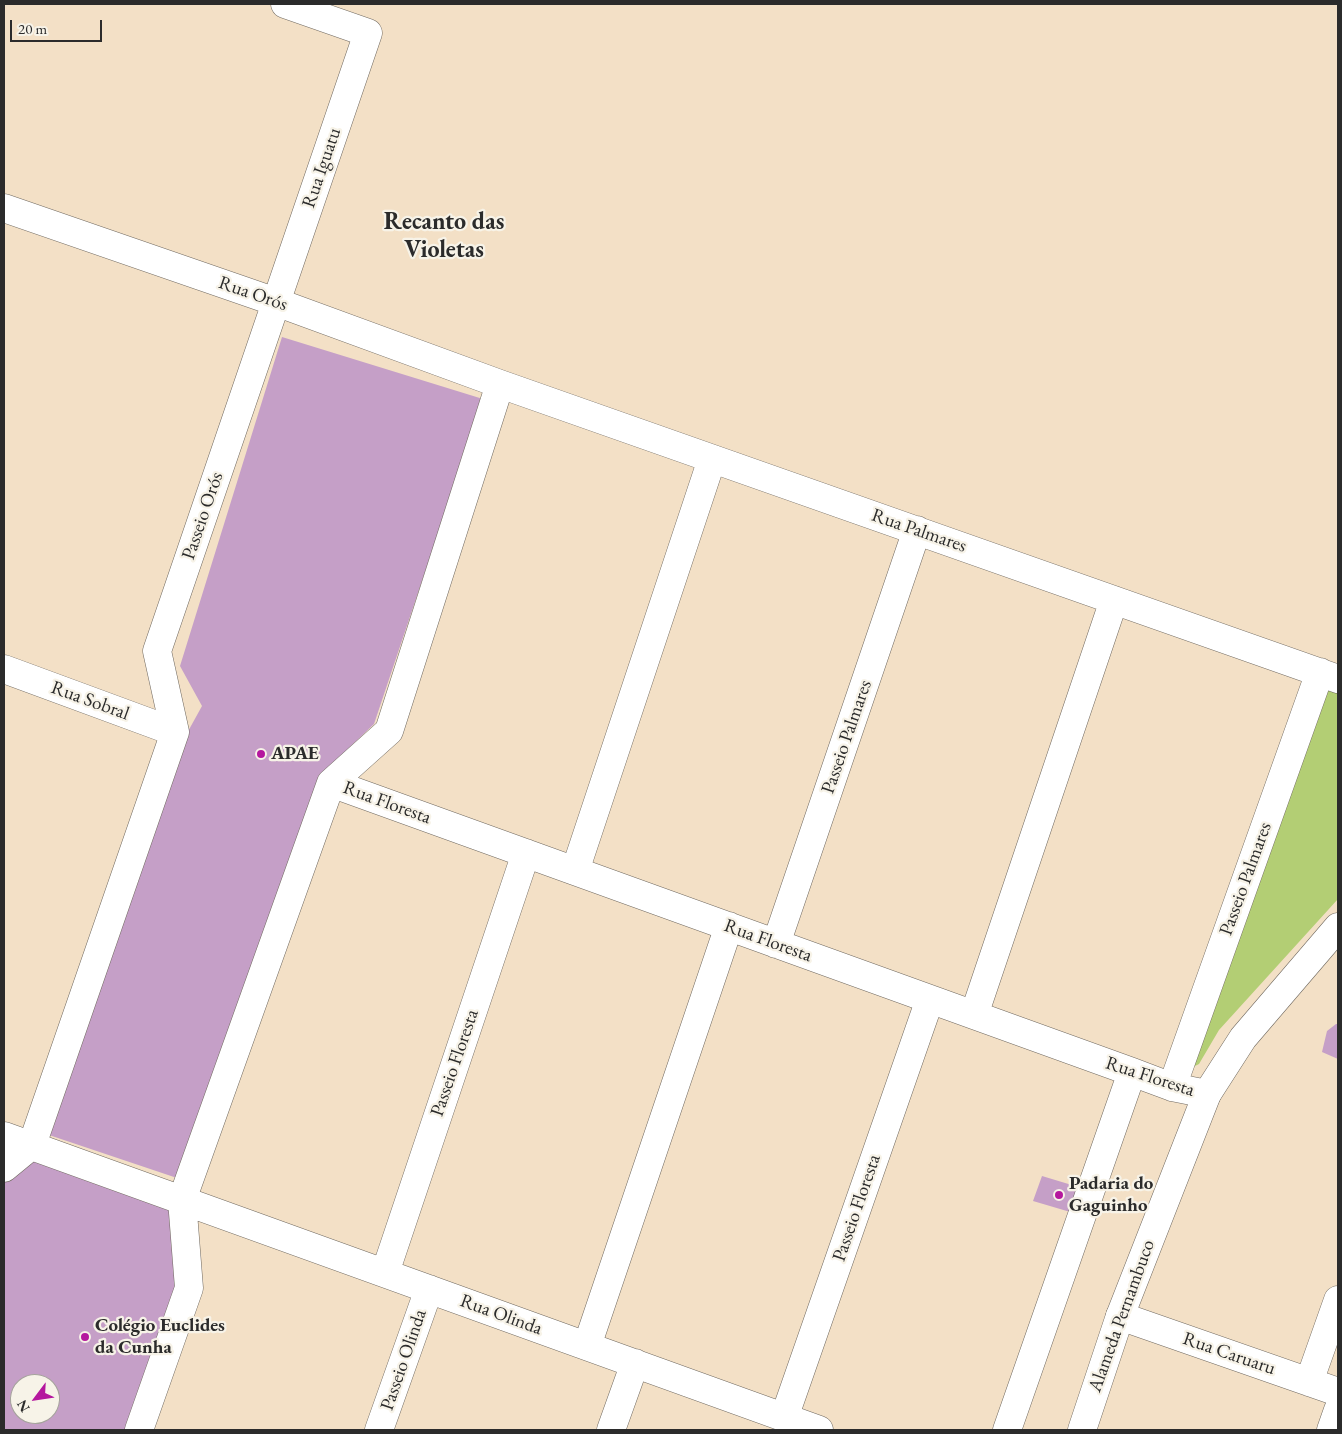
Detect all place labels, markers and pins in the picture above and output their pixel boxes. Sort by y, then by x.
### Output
place label: APAE [271,743,319,765]
marker: APAE [255,748,267,760]
place label: Padaria do Gaguinho [1069,1173,1153,1217]
marker: Padaria do Gaguinho [1053,1189,1065,1201]
place label: Colégio Euclides da Cunha [95,1315,225,1359]
marker: Colégio Euclides da Cunha [79,1331,91,1343]

